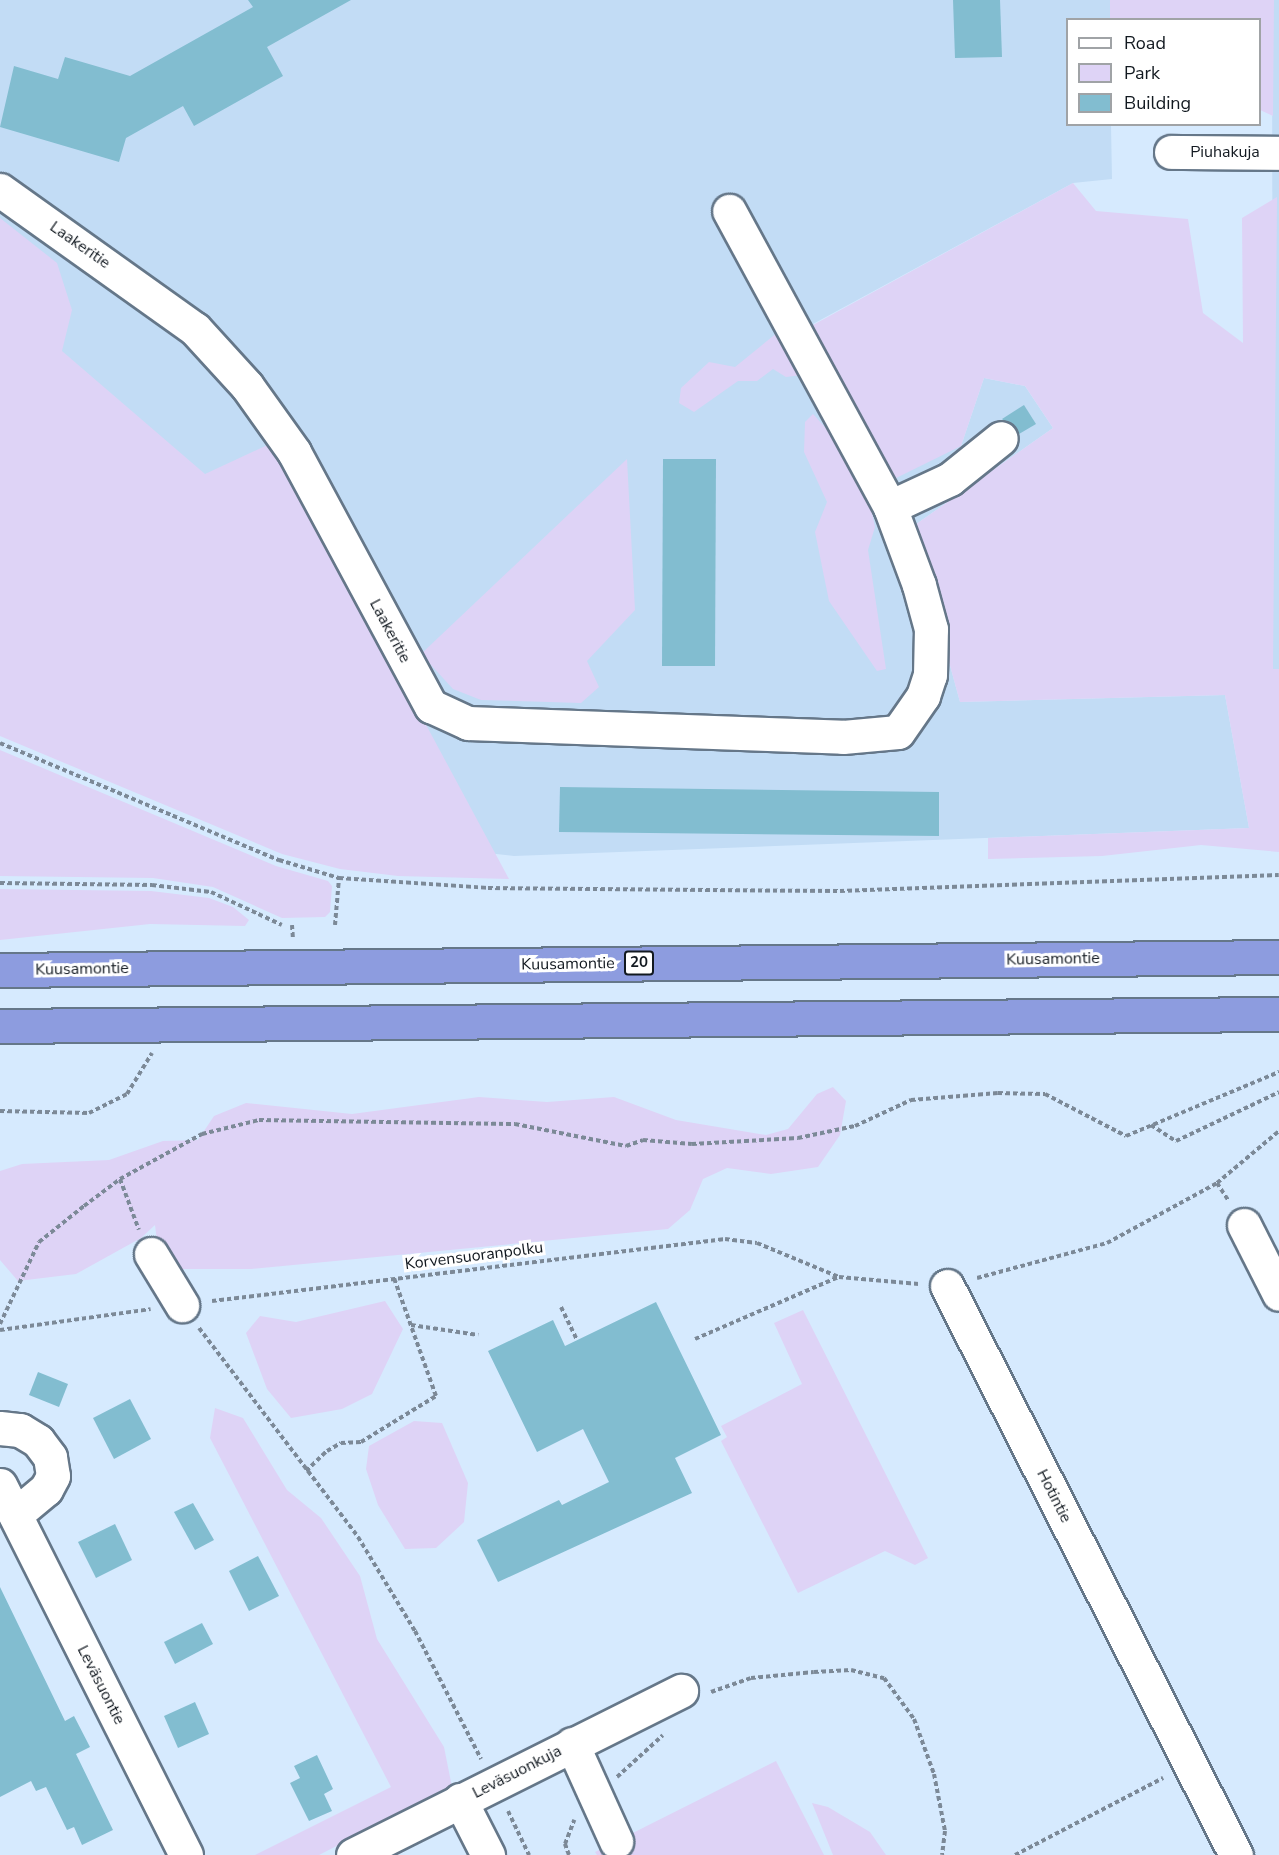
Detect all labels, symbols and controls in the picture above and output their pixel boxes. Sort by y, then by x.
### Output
legend [1066,18,1261,126]
text: Road [1124,31,1166,55]
text: Park [1124,61,1160,85]
text: Building [1124,91,1191,115]
street label: Piuhakuja [1190,142,1260,162]
street label: Laakeritie [46,217,114,273]
street label: Laakeritie [365,596,415,666]
street label: Kuusamontie [1006,949,1100,969]
road number: 20 [624,951,654,975]
street label: Kuusamontie [521,954,615,974]
street label: Kuusamontie [35,959,129,979]
street label: Korvensuoranpolku [404,1238,544,1274]
street label: Hotintie [1032,1466,1076,1526]
street label: Leväsuontie [73,1642,129,1728]
street label: Leväsuonkuja [469,1741,565,1803]

